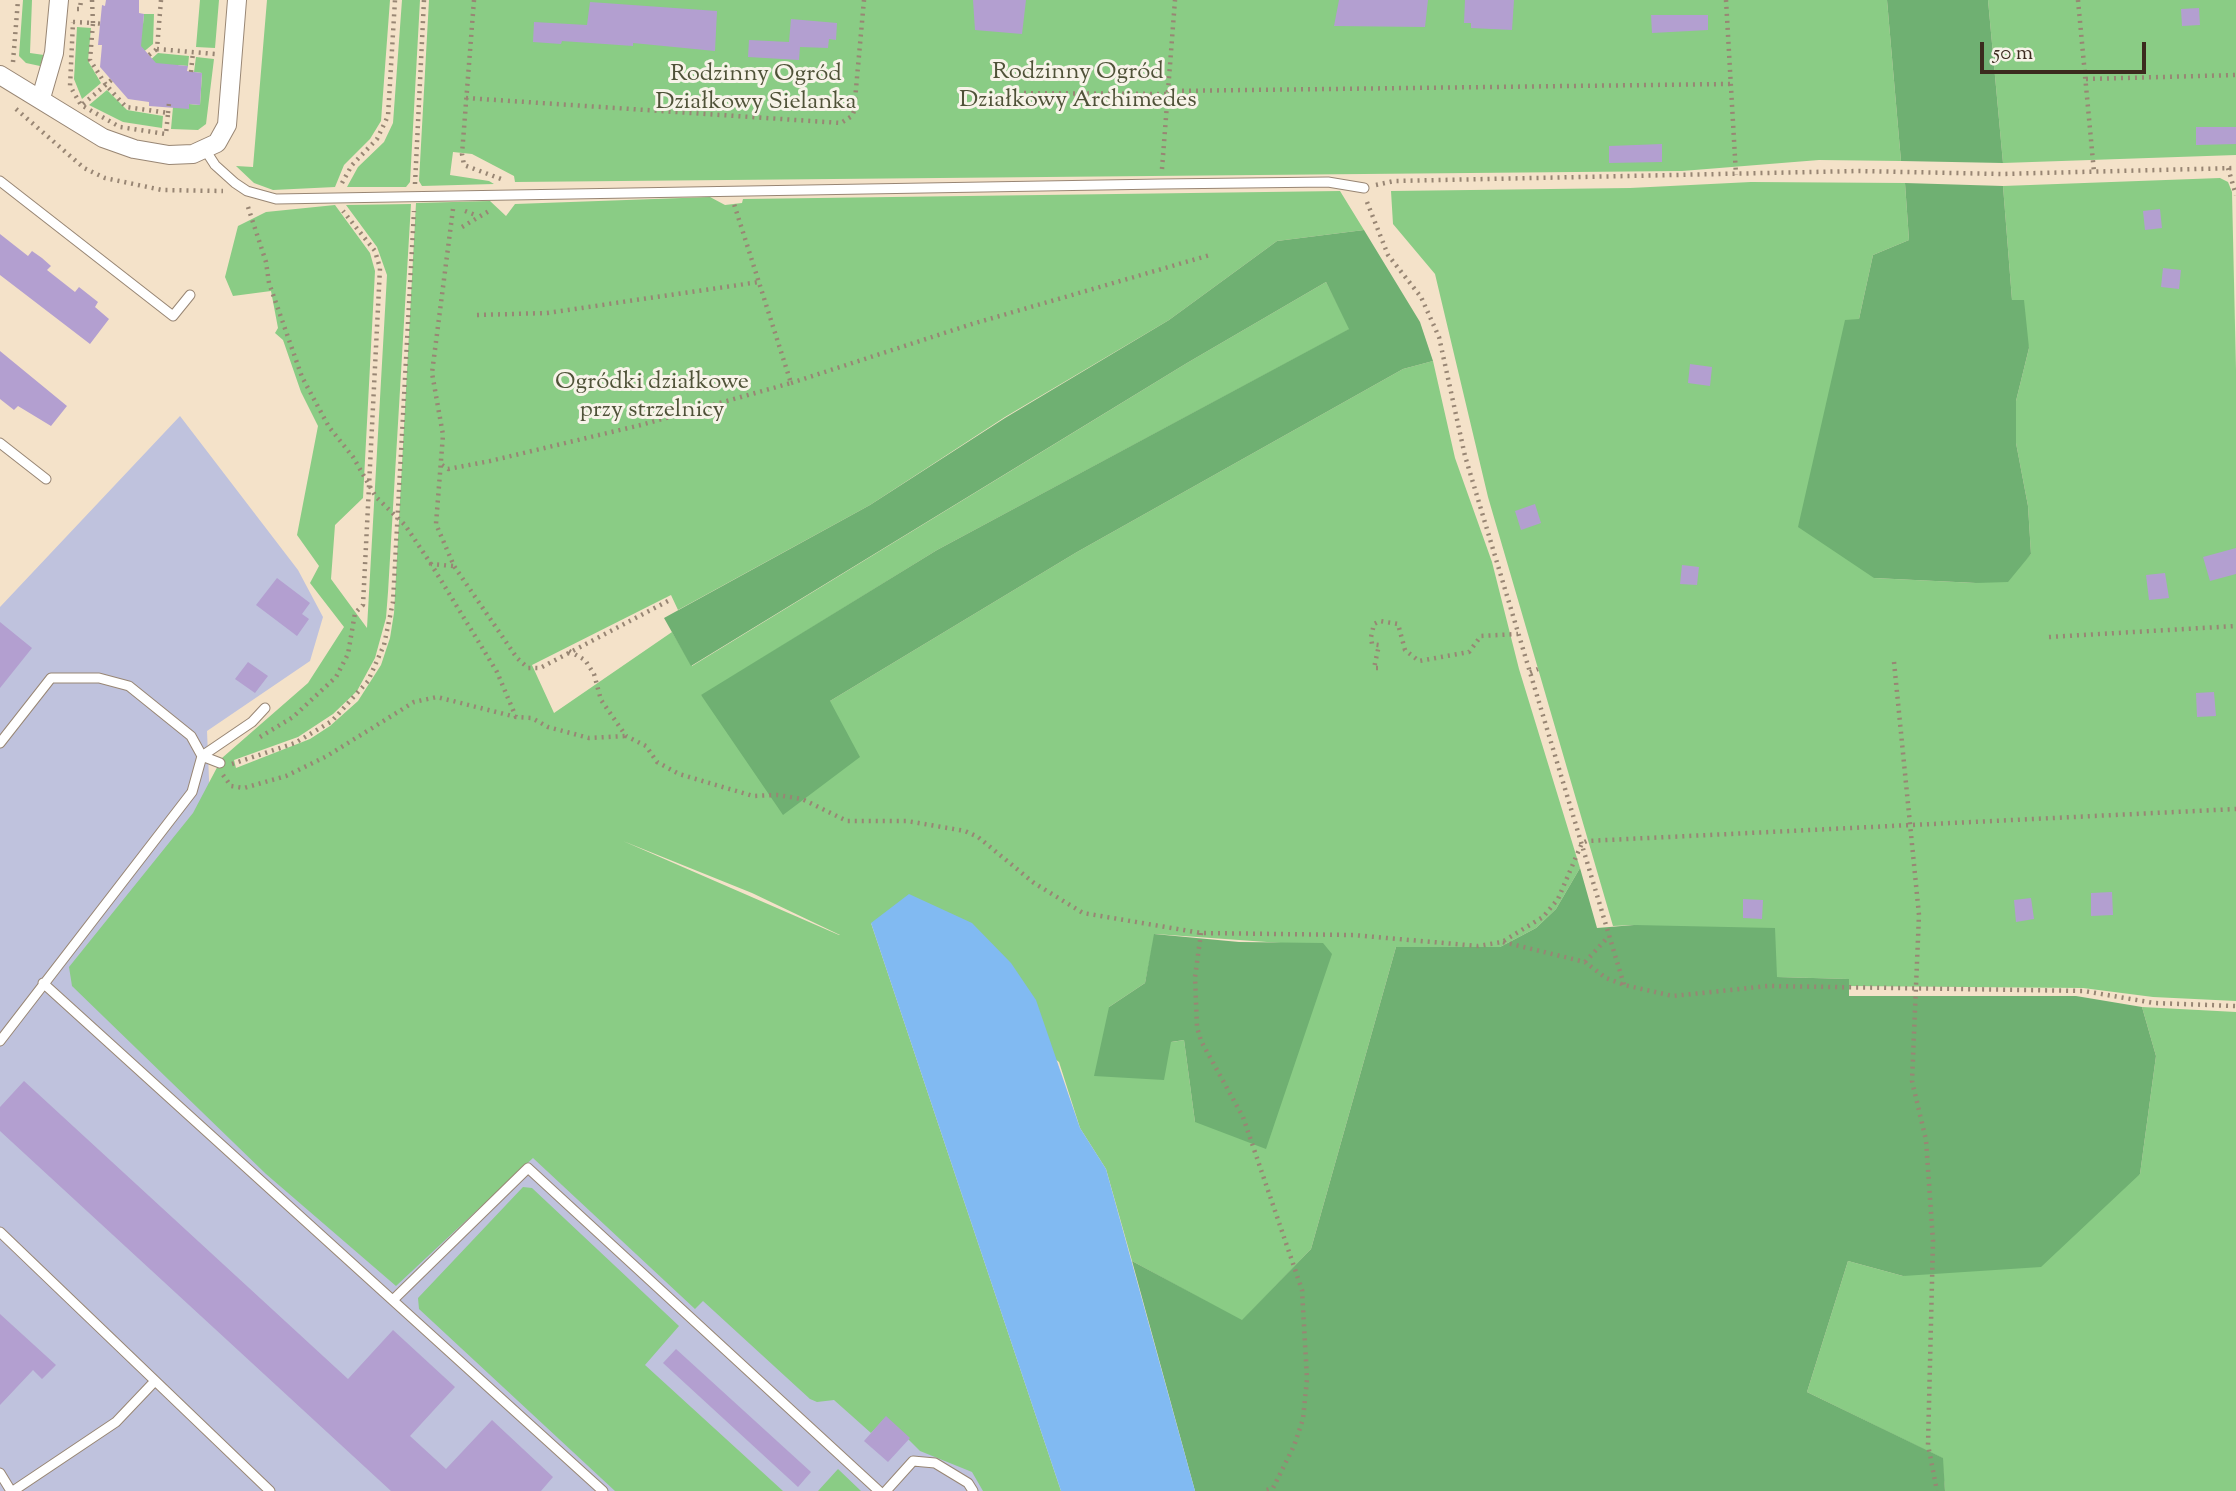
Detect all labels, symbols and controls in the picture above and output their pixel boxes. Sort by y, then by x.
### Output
scale bar [1984,28,2150,72]
text: 50 m [1993,39,2033,69]
park label: Rodzinny Ogród Działkowy Archimedes [959,60,1197,116]
park label: Rodzinny Ogród Działkowy Sielanka [655,62,857,118]
park label: Ogródki działkowe przy strzelnicy [555,370,749,426]

